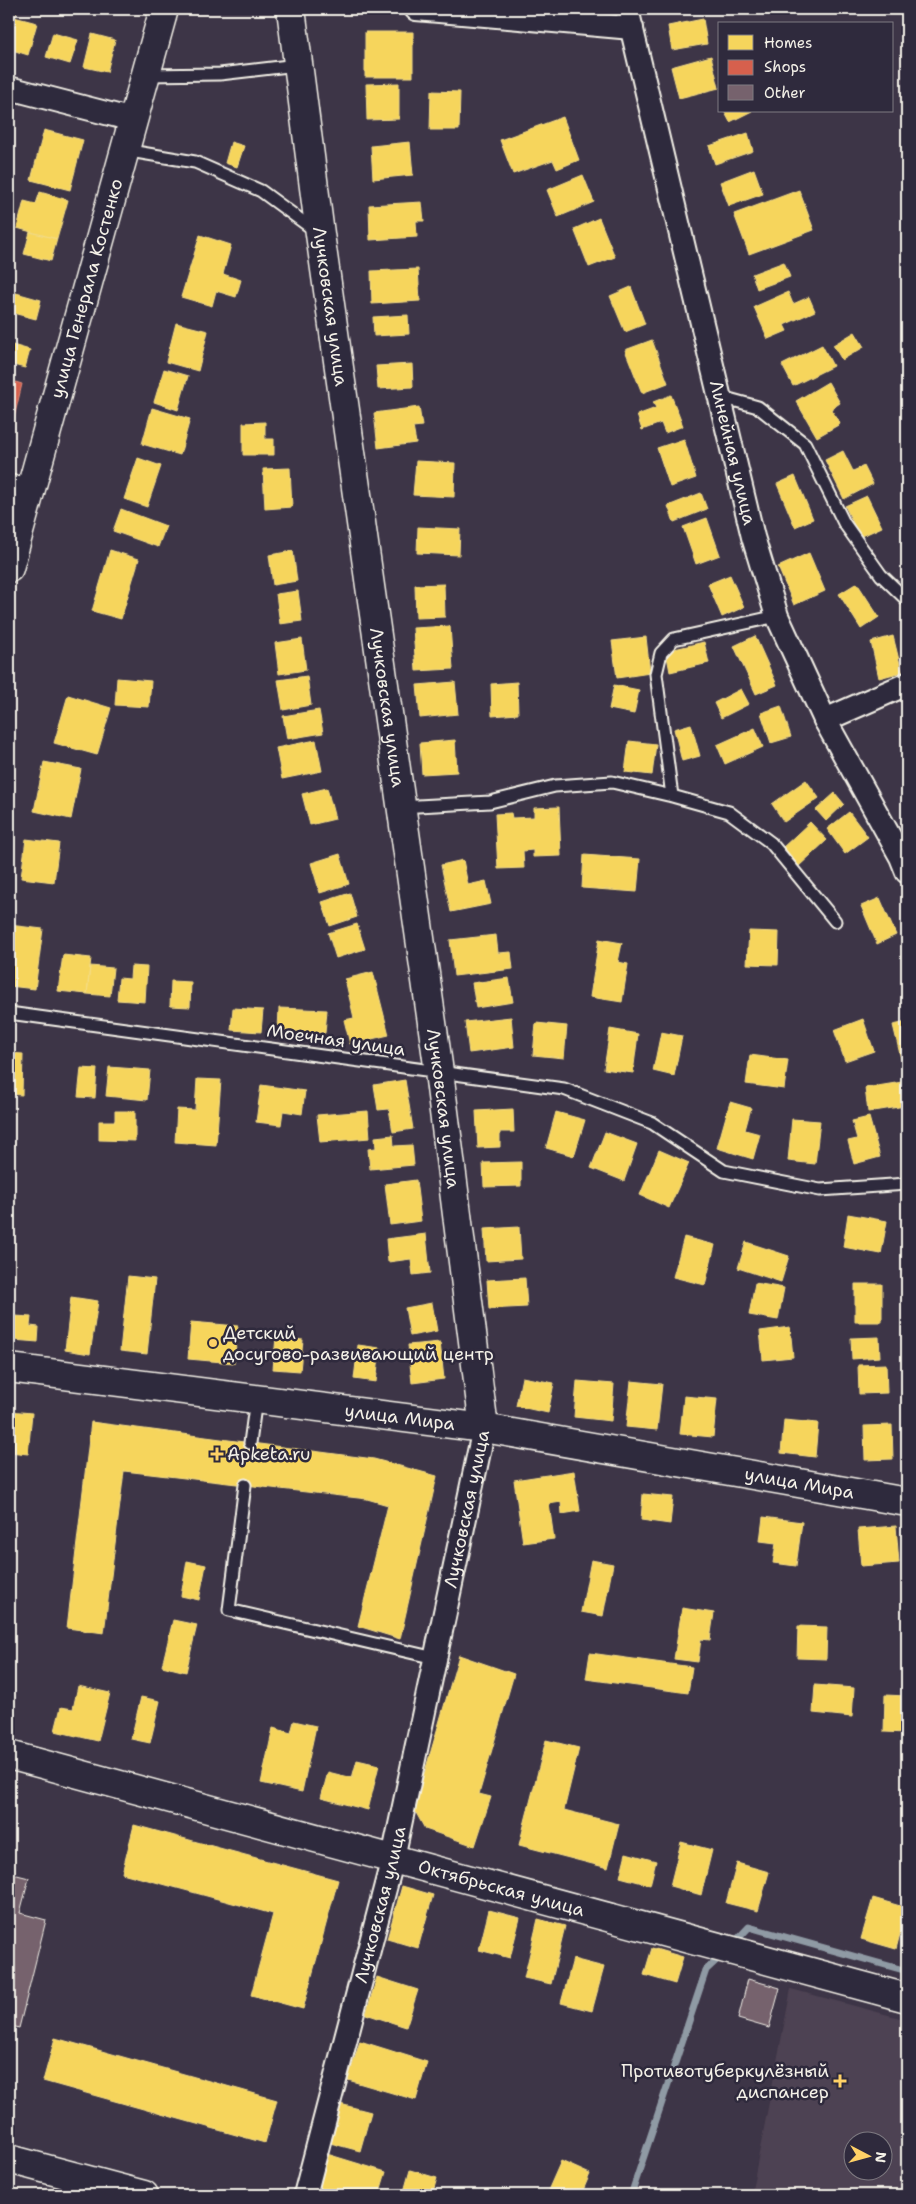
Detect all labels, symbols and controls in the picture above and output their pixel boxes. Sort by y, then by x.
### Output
legend [718,22,894,112]
text: Homes [764,33,812,53]
text: Shops [764,57,806,77]
text: Other [764,83,806,103]
street label: улица Генерала Костенко [45,176,128,401]
street label: Лучковская улица [307,225,353,388]
street label: Линейная улица [704,378,762,527]
street label: Лучковская улица [364,626,410,789]
street label: Моечная улица [265,1018,407,1062]
street label: Лучковская улица [421,1027,466,1190]
place label: Детский досугово-развивающий центр [223,1321,494,1366]
marker: Детский досугово-развивающий центр [207,1337,219,1349]
street label: улица Мира [343,1399,456,1436]
street label: Лучковская улица [438,1428,495,1590]
place label: Apketa.ru [227,1442,311,1466]
marker: Apketa.ru [211,1448,223,1460]
street label: улица Мира [743,1462,856,1505]
street label: Лучковская улица [349,1824,411,1986]
street label: Октябрьская улица [415,1854,587,1922]
place label: Противотуберкулёзный диспансер [621,2059,829,2104]
marker: Противотуберкулёзный диспансер [833,2074,847,2088]
north arrow [844,2132,894,2182]
text: N [871,2151,890,2164]

